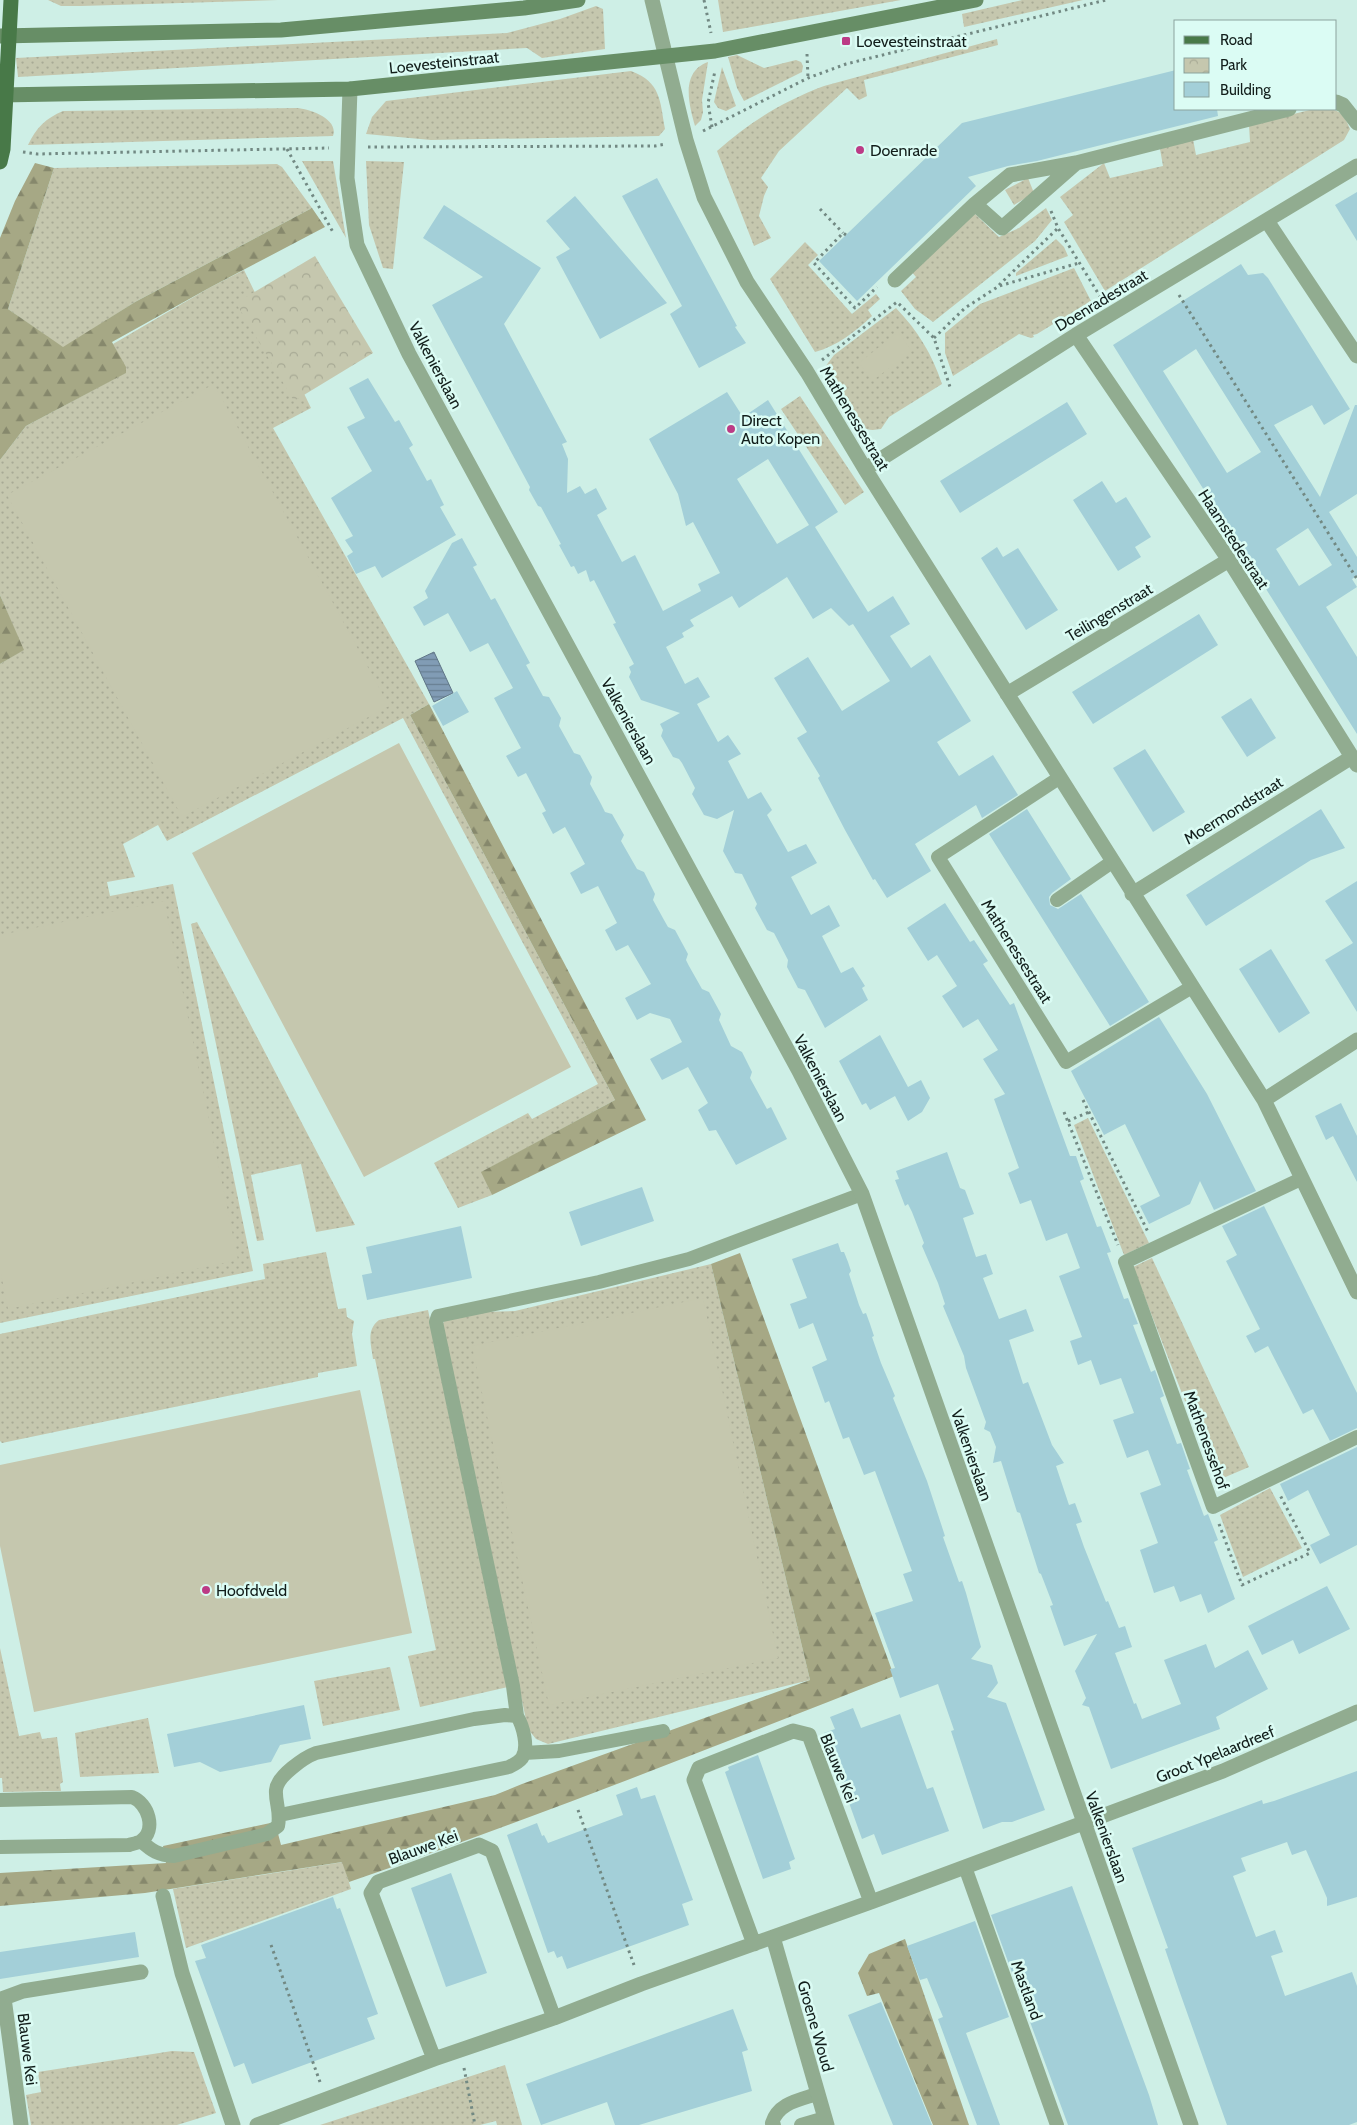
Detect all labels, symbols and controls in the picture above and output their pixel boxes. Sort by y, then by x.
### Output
legend [1174,20,1337,110]
text: Road [1220,31,1253,49]
place label: Loevesteinstraat [856,32,967,51]
marker: Loevesteinstraat [840,35,852,47]
street label: Loevesteinstraat [388,47,501,78]
text: Park [1220,56,1247,74]
text: Building [1220,81,1271,99]
place label: Doenrade [870,141,937,160]
marker: Doenrade [854,144,866,156]
street label: Doenradestraat [1051,265,1152,336]
street label: Valkenierslaan [405,318,466,412]
street label: Mathenessestraat [816,362,894,475]
place label: Direct Auto Kopen [741,411,820,448]
marker: Direct Auto Kopen [725,423,737,435]
street label: Haamstedestraat [1194,486,1273,593]
street label: Teilingenstraat [1063,579,1157,646]
street label: Valkenierslaan [597,675,660,768]
street label: Moermondstraat [1180,772,1287,848]
street label: Mathenessestraat [977,896,1056,1007]
street label: Valkenierslaan [790,1031,851,1125]
street label: Mathenessehof [1180,1388,1233,1493]
street label: Valkenierslaan [947,1407,996,1504]
place label: Hoofdveld [216,1581,287,1600]
marker: Hoofdveld [200,1584,212,1596]
street label: Groot Ypelaardreef [1153,1722,1278,1787]
street label: Blauwe Kei [816,1731,861,1805]
street label: Valkenierslaan [1081,1789,1132,1886]
street label: Blauwe Kei [386,1826,461,1869]
street label: Mastland [1007,1958,1046,2022]
street label: Groene Woud [793,1978,838,2074]
street label: Blauwe Kei [14,2012,41,2086]

